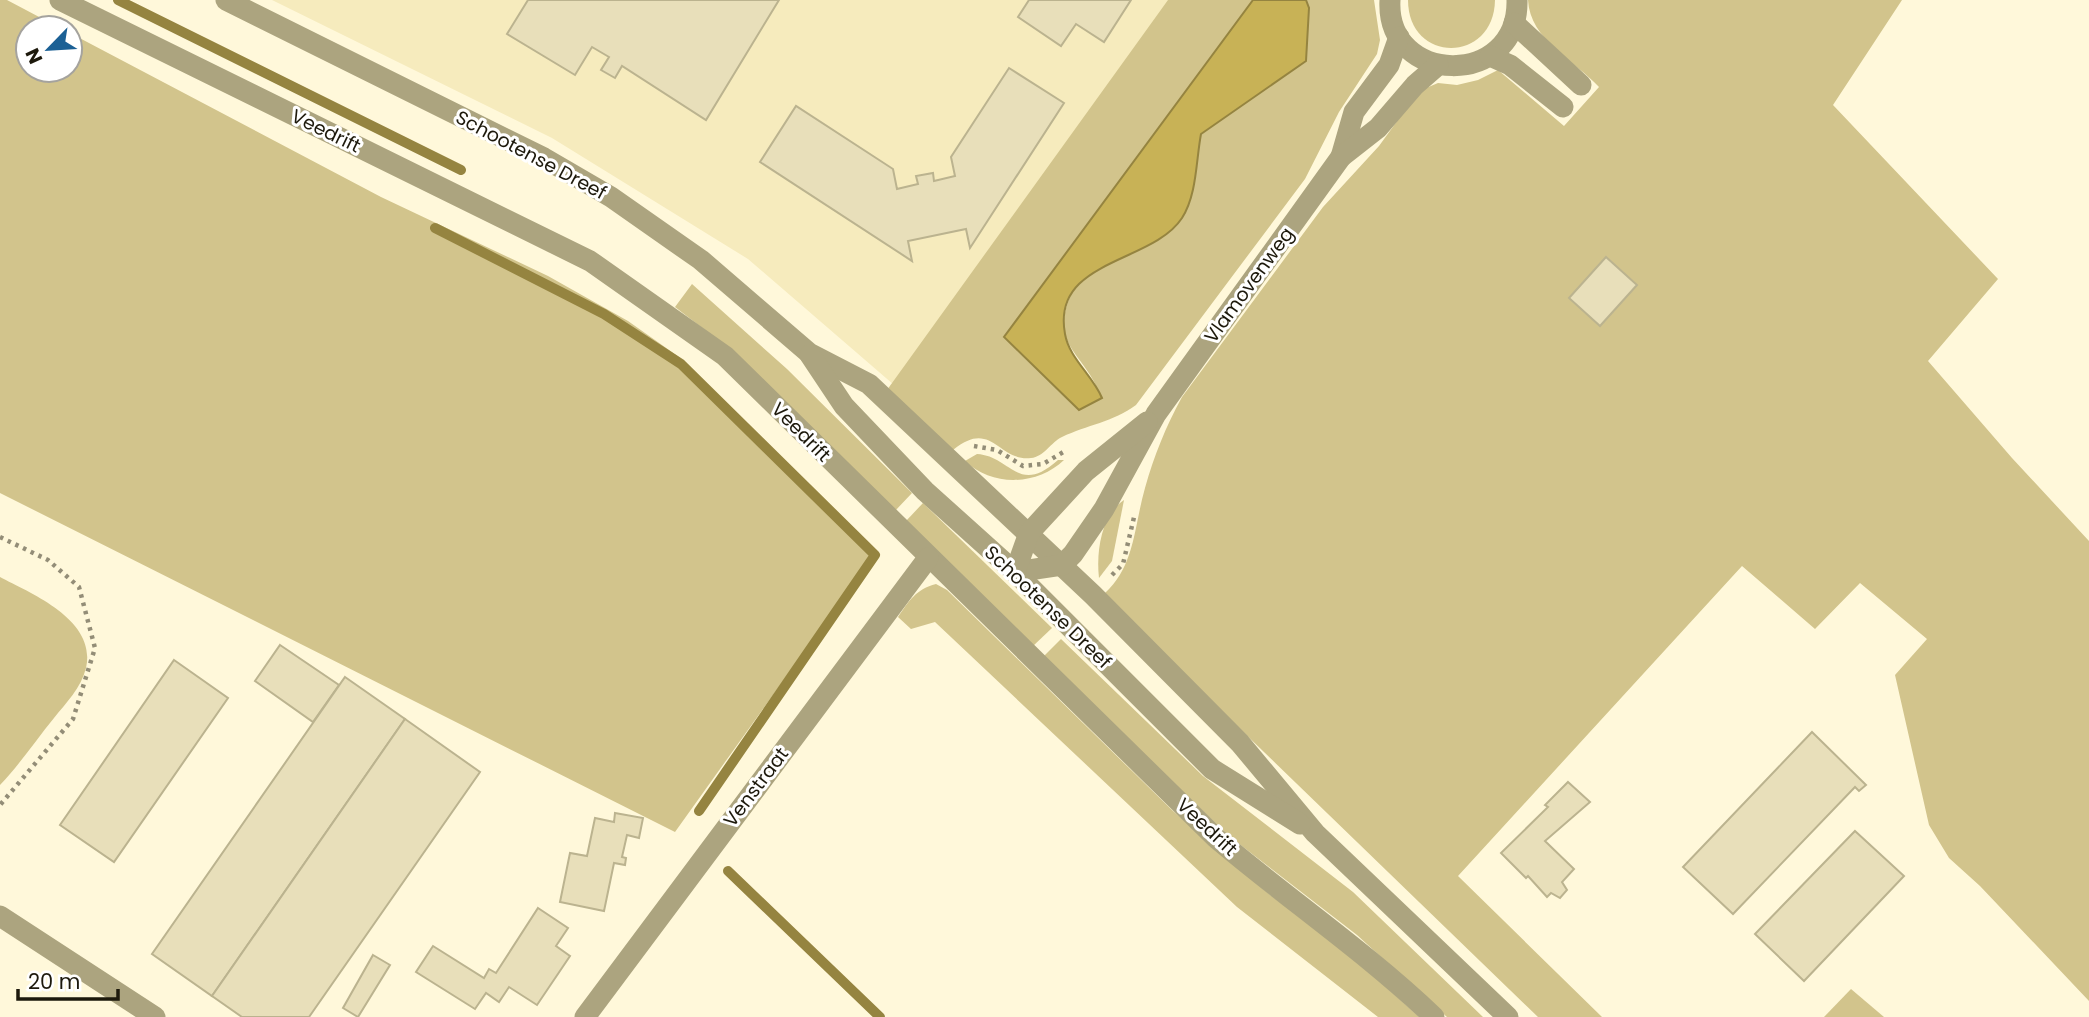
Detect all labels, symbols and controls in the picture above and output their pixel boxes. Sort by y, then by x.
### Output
north arrow [14,14,84,84]
text: N [19,44,49,68]
street label: Veedrift [287,103,365,159]
street label: Schootense Dreef [451,104,611,206]
street label: Vlamovenweg [1198,222,1300,348]
street label: Veedrift [765,396,837,468]
street label: Schootense Dreef [979,539,1117,675]
street label: Venstraat [717,742,795,832]
street label: Veedrift [1171,792,1243,862]
scale bar [18,958,117,1002]
text: 20 m [28,967,81,996]

